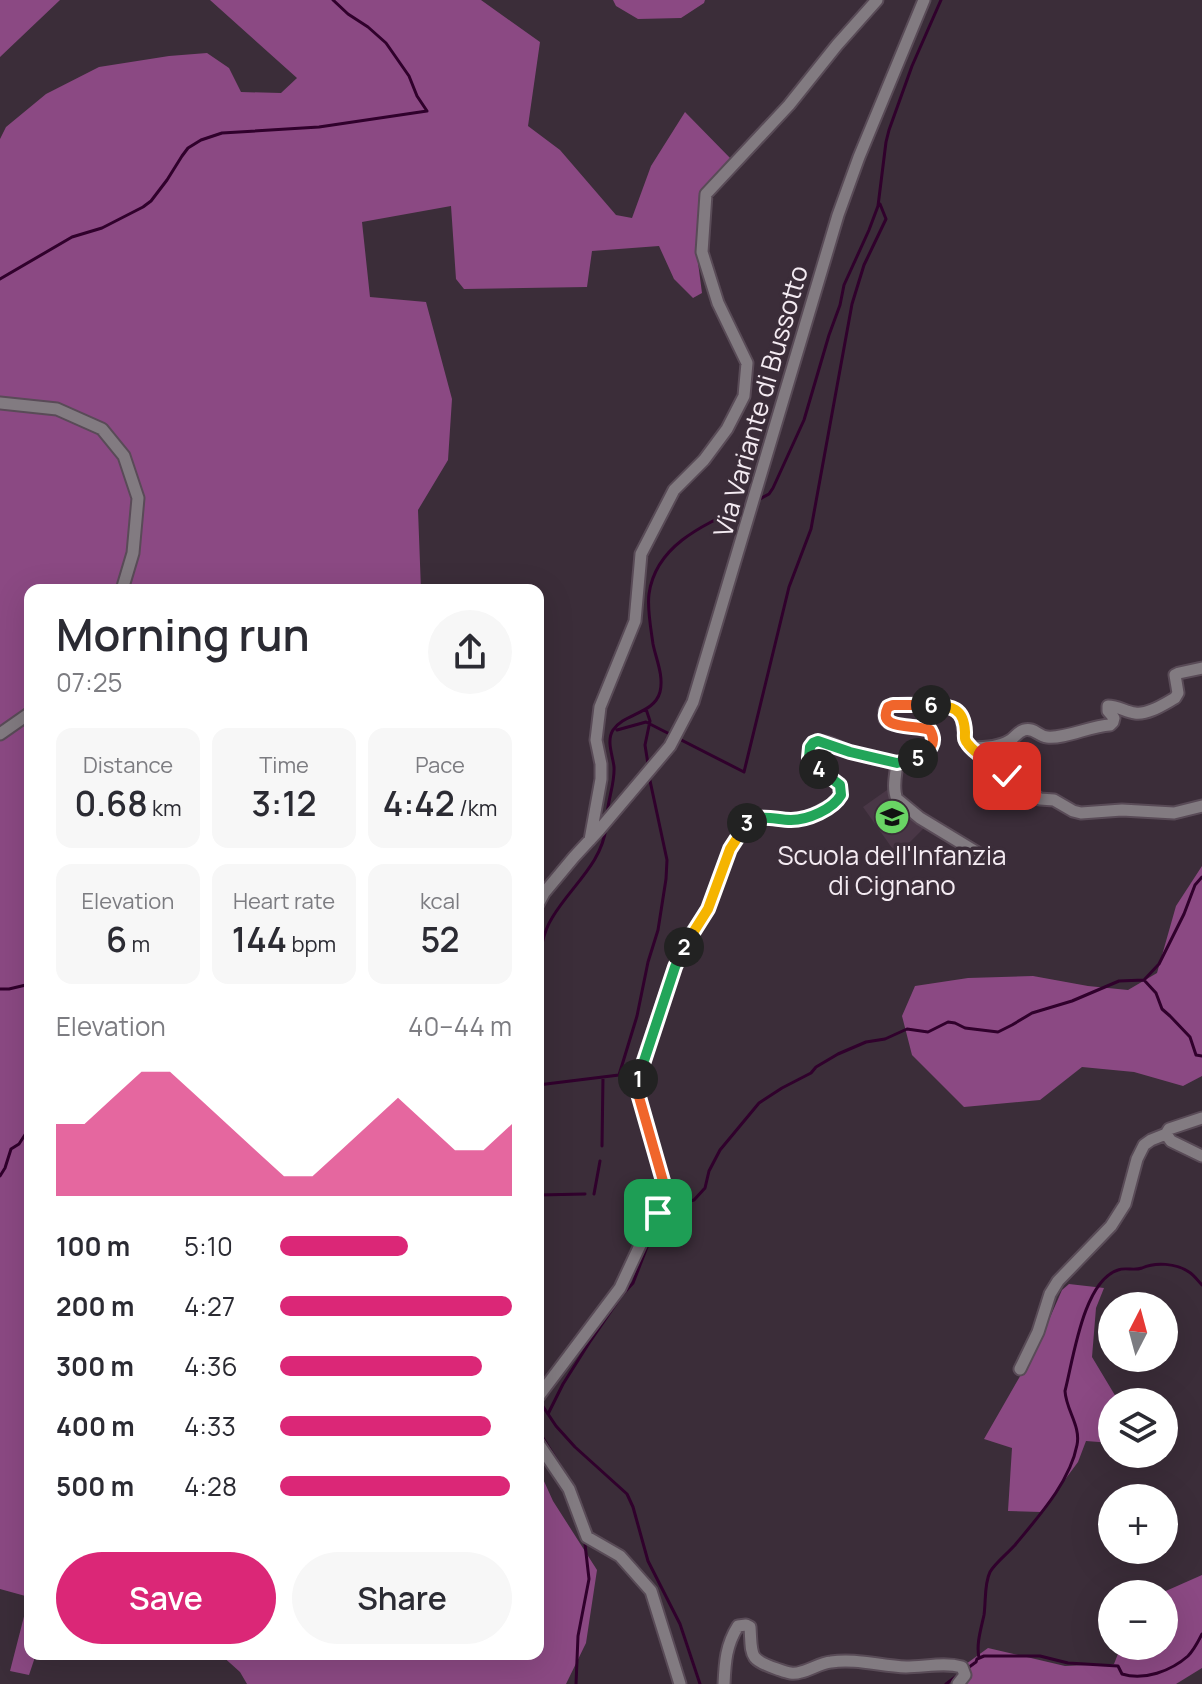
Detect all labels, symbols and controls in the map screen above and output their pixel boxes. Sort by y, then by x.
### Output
street label: Via Variante di Bussotto [704,261,816,541]
text: Morning run [56,604,310,664]
button: share [428,610,512,694]
text: 07:25 [56,664,123,700]
pin: 6 [911,685,951,725]
text: 6 [924,690,938,720]
pin: 5 [898,738,938,778]
pin [973,742,1041,810]
text: 5 [912,743,924,773]
pin: 4 [799,749,839,789]
text: Distance [83,750,173,780]
text: Time [259,750,309,780]
text: Pace [415,750,465,780]
text: 4 [812,754,826,784]
icon: check [985,754,1029,798]
text: 0.68 [74,780,148,826]
text: 3:12 [252,780,316,826]
text: 4:42 [383,780,455,826]
text: km [148,793,182,823]
text: /km [455,793,497,823]
school or university icon: Scuola dell'Infanzia di Cignano [873,798,911,836]
pin: 3 [727,803,767,843]
text: 3 [741,808,753,838]
place label: Scuola dell'Infanzia di Cignano [778,837,1006,903]
text: Elevation [82,886,174,916]
text: Heart rate [233,886,335,916]
text: kcal [420,886,460,916]
text: 6 [106,916,127,962]
text: 144 [232,916,287,962]
text: 52 [421,916,459,962]
pin: 2 [664,927,704,967]
text: m [127,929,150,959]
text: bpm [287,929,336,959]
text: 2 [677,932,691,962]
text: Elevation [56,1008,166,1044]
text: 40–44 m [408,1008,512,1044]
pin: 1 [618,1059,658,1099]
text: 1 [633,1064,643,1094]
pin [624,1179,692,1247]
icon: arrive [636,1191,680,1235]
text: 100 m [56,1228,130,1264]
text: 5:10 [184,1228,233,1264]
text: 200 m [56,1288,134,1324]
text: 4:27 [184,1288,235,1324]
north arrow [1098,1292,1178,1372]
map controls [1098,1292,1178,1660]
text: 300 m [56,1348,134,1384]
text: 4:36 [184,1348,238,1384]
button: layers [1098,1388,1178,1468]
text: 400 m [56,1408,135,1444]
text: 4:33 [184,1408,236,1444]
text: 500 m [56,1468,134,1504]
text: 4:28 [184,1468,237,1504]
button: + [1098,1484,1178,1564]
button: Save [56,1552,276,1644]
button: Share [292,1552,512,1644]
button: − [1098,1580,1178,1660]

